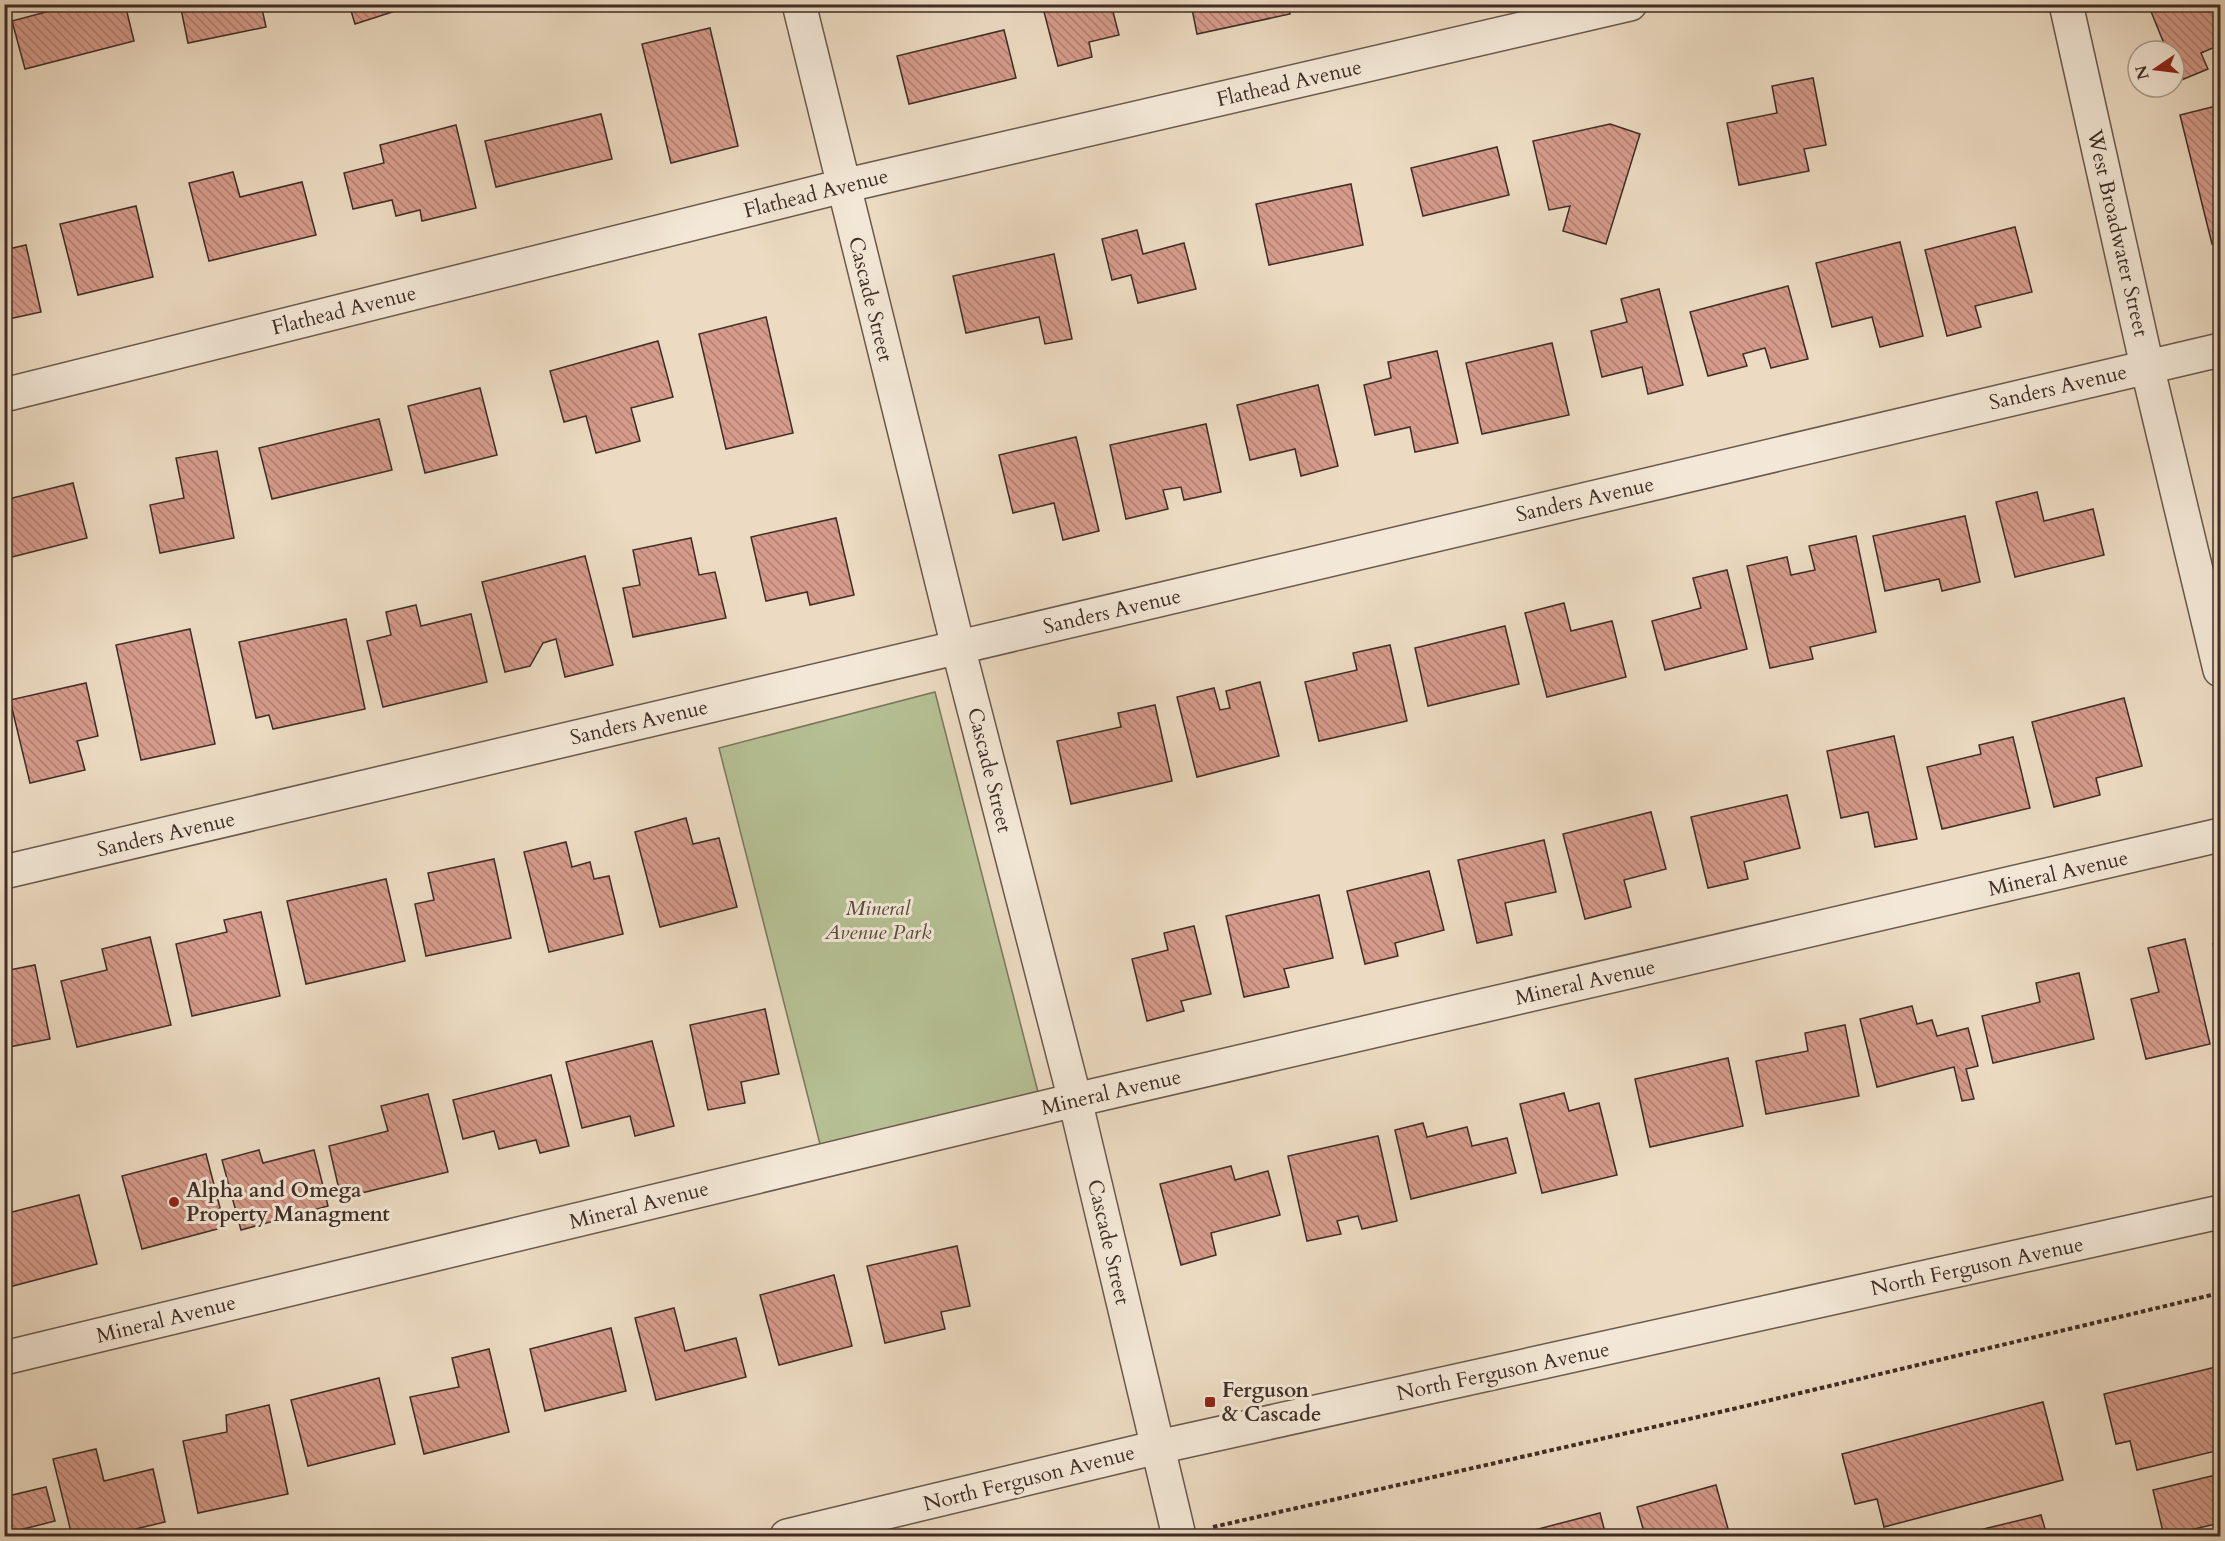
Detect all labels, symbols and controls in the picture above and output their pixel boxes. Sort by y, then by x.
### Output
north arrow [2126,39,2186,99]
street label: Flathead Avenue [1214,53,1365,114]
text: N [2130,63,2155,82]
street label: West Broadwater Street [2079,126,2156,340]
street label: Flathead Avenue [741,162,891,225]
street label: Cascade Street [841,234,900,365]
street label: Flathead Avenue [269,279,419,342]
street label: Sanders Avenue [1986,358,2130,417]
street label: Sanders Avenue [1513,470,1657,529]
street label: Sanders Avenue [1040,582,1184,641]
street label: Sanders Avenue [567,693,711,752]
street label: Cascade Street [960,705,1019,836]
street label: Sanders Avenue [94,805,238,864]
street label: Mineral Avenue [1985,843,2131,904]
park label: Mineral Avenue Park [824,894,932,947]
street label: Mineral Avenue [1512,952,1658,1013]
street label: Mineral Avenue [1038,1062,1184,1123]
street label: Mineral Avenue [566,1174,712,1237]
place label: Alpha and Omega Property Managment [186,1176,390,1229]
street label: Cascade Street [1080,1177,1137,1308]
marker: Alpha and Omega Property Managment [167,1195,181,1209]
street label: North Ferguson Avenue [1868,1230,2086,1303]
street label: Mineral Avenue [93,1288,239,1351]
street label: North Ferguson Avenue [1394,1335,1612,1408]
place label: Ferguson & Cascade [1222,1376,1321,1429]
marker: Ferguson & Cascade [1203,1395,1217,1409]
street label: North Ferguson Avenue [920,1438,1138,1519]

